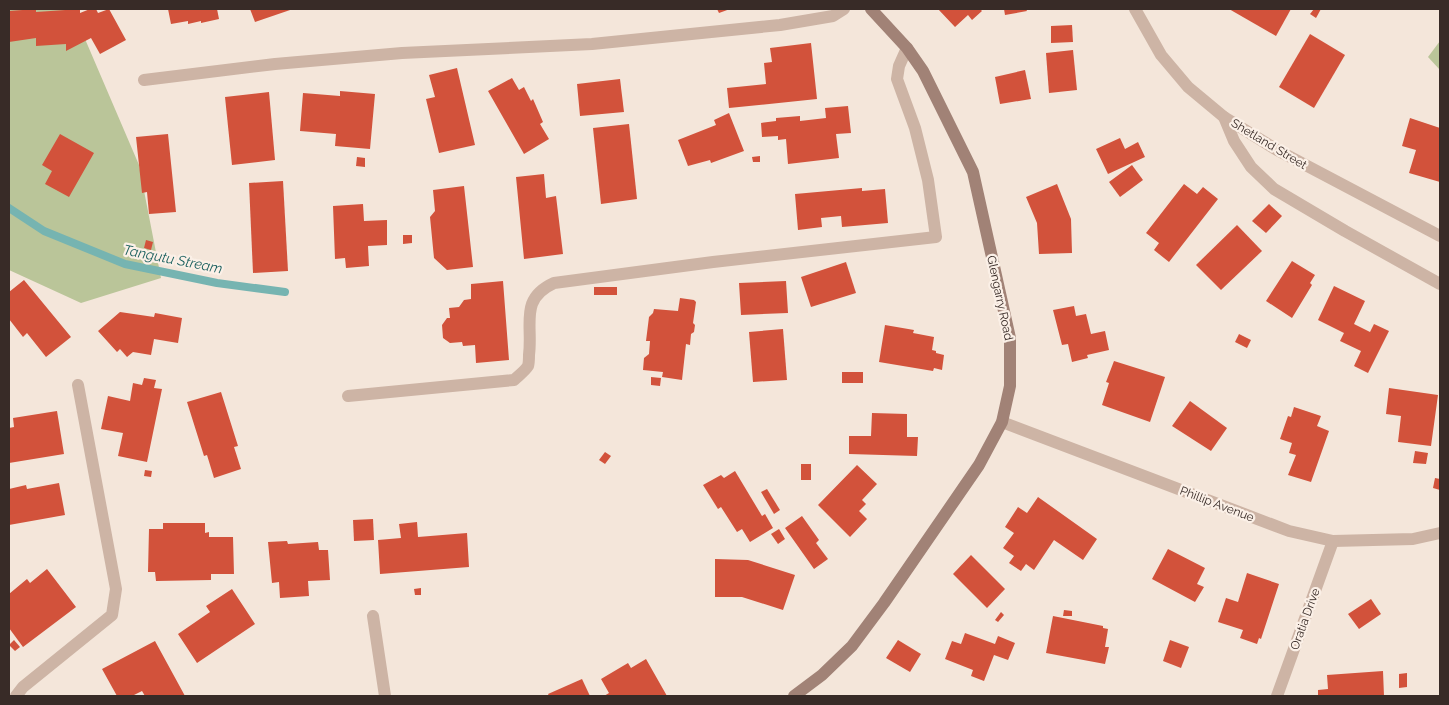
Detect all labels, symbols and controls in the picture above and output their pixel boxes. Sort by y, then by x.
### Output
street label: Shetland Street [1229,116,1309,172]
water label: Tangutu Stream [122,242,224,276]
street label: Glengarry Road [984,254,1016,342]
street label: Phillip Avenue [1178,483,1256,525]
street label: Oratia Drive [1287,586,1323,652]

